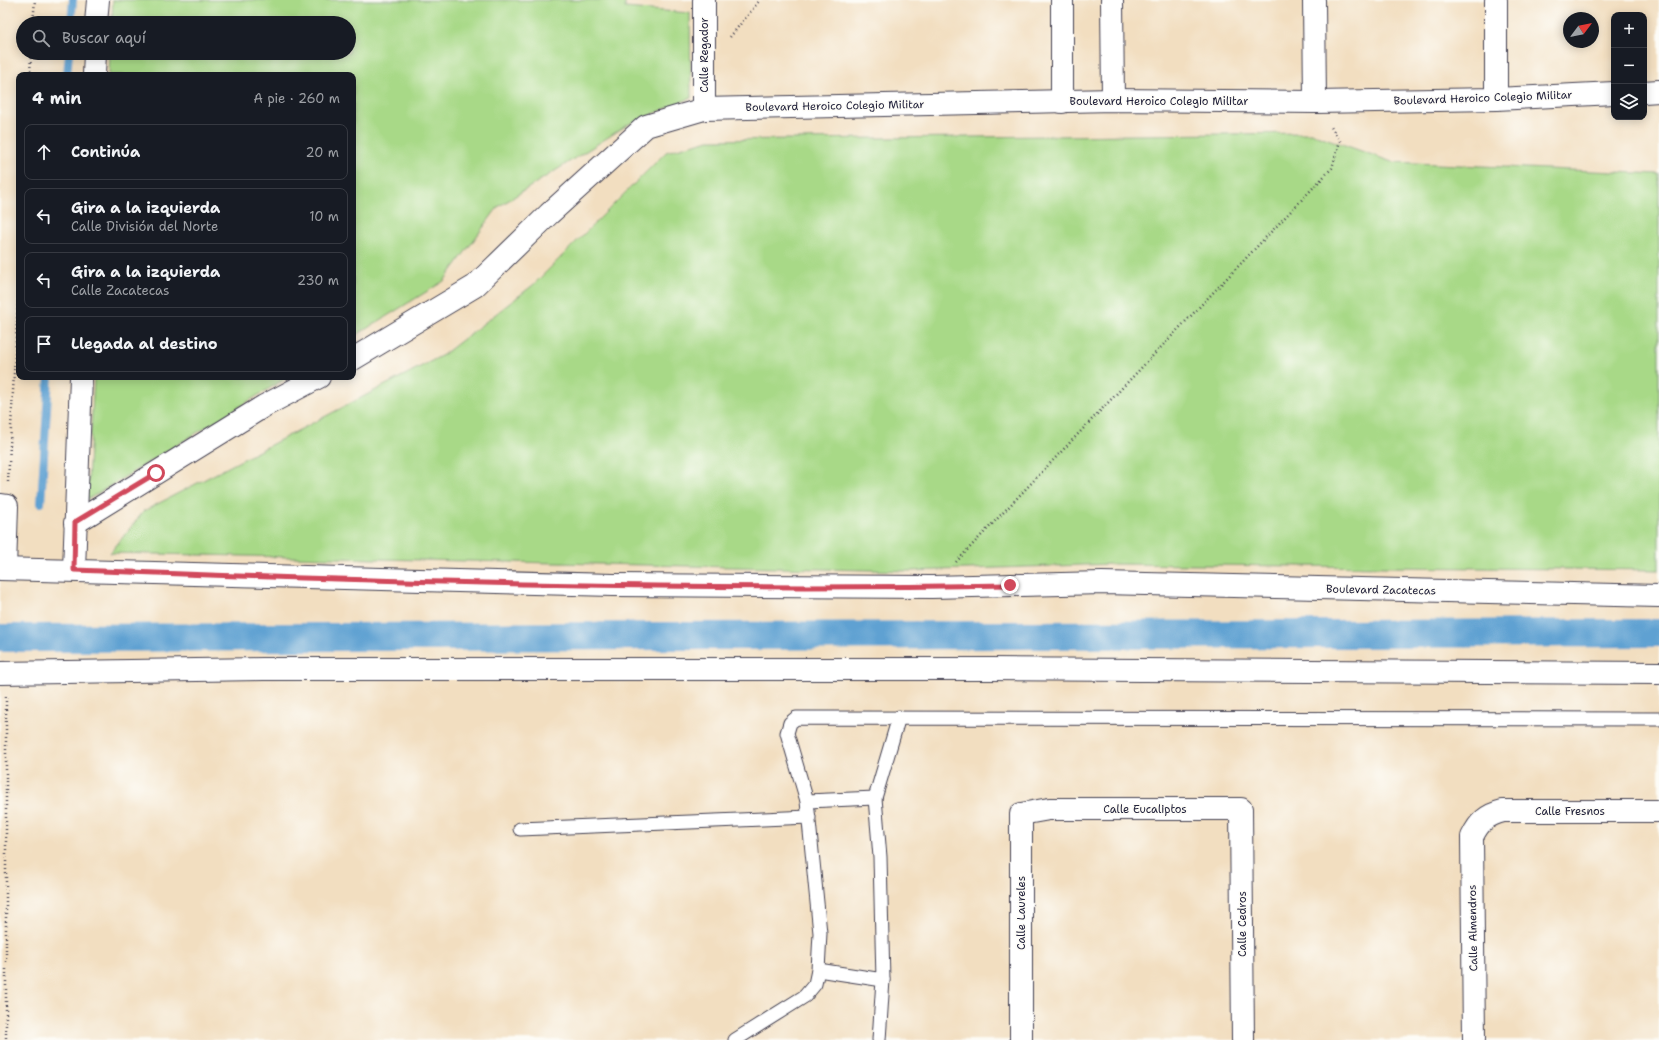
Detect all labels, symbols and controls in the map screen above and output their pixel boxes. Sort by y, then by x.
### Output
north arrow [1563,12,1599,48]
map controls [1611,12,1647,120]
button: + [1611,12,1647,48]
search box [16,16,356,60]
street label: Calle Regador [697,17,712,93]
icon: search [30,27,52,49]
text: Buscar aquí [62,28,146,48]
button: − [1611,48,1647,84]
button: layers [1611,84,1647,120]
text: 4 min [32,87,82,109]
street label: Boulevard Heroico Colegio Militar [1393,87,1573,109]
text: A pie · 260 m [254,90,340,107]
street label: Boulevard Heroico Colegio Militar [1069,94,1249,109]
street label: Boulevard Heroico Colegio Militar [745,97,925,115]
icon: ahead [33,141,55,163]
text: Continúa [71,142,140,162]
text: 20 m [306,144,339,161]
text: Gira a la izquierda [71,198,220,218]
icon: left [33,205,55,227]
text: 10 m [309,208,339,225]
text: Calle División del Norte [71,218,218,235]
text: Gira a la izquierda [71,262,220,282]
icon: left [33,269,55,291]
text: 230 m [297,272,339,289]
text: Calle Zacatecas [71,282,170,299]
icon: arrive [33,333,55,355]
text: Llegada al destino [71,334,218,354]
route start [147,464,165,482]
route end [1001,576,1019,594]
street label: Boulevard Zacatecas [1326,582,1436,598]
street label: Calle Eucaliptos [1103,802,1187,817]
street label: Calle Fresnos [1535,804,1605,819]
street label: Calle Laureles [1014,876,1029,950]
street label: Calle Almendros [1465,884,1481,972]
street label: Calle Cedros [1235,891,1250,957]

